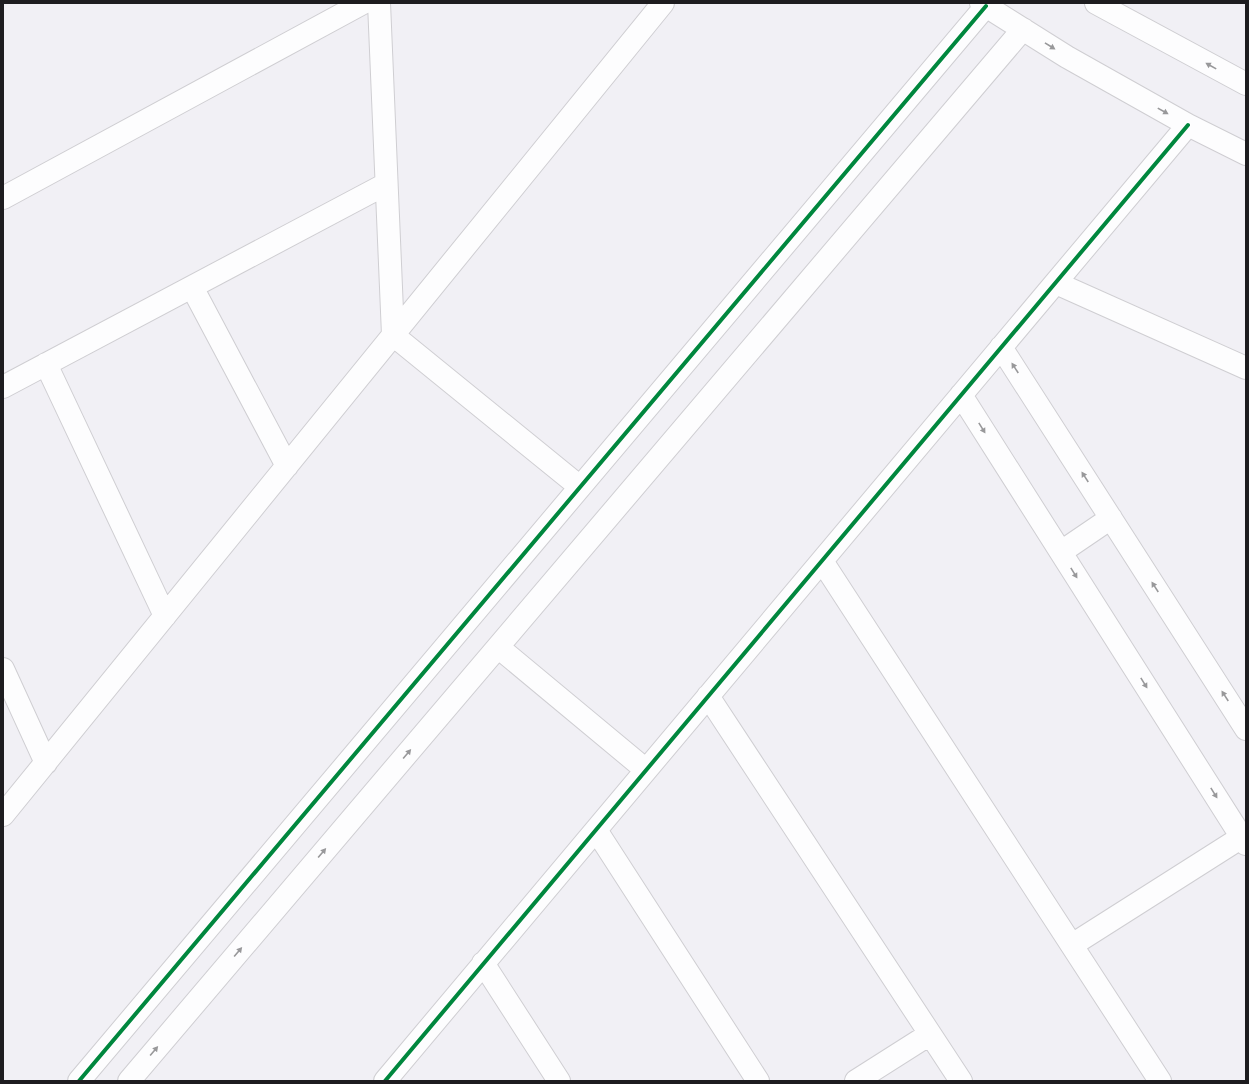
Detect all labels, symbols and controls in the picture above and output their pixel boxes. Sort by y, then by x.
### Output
one-way arrow [1044,43,1056,50]
one-way arrow [1205,63,1217,70]
one-way arrow [1157,107,1168,114]
one-way arrow [1011,362,1018,374]
one-way arrow [978,422,985,434]
one-way arrow [1081,471,1088,483]
one-way arrow [1070,568,1078,578]
one-way arrow [1151,582,1159,592]
one-way arrow [1140,678,1148,688]
one-way arrow [1221,691,1229,701]
one-way arrow [402,749,411,760]
one-way arrow [1210,787,1217,799]
one-way arrow [318,848,327,859]
one-way arrow [234,947,243,958]
one-way arrow [149,1046,158,1057]

